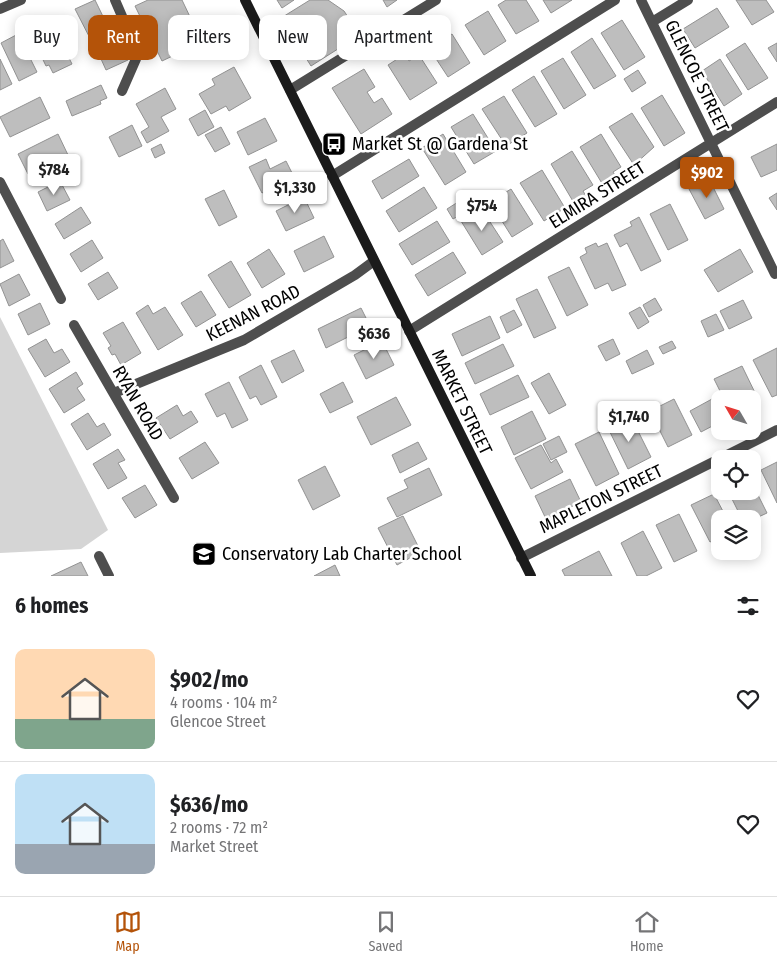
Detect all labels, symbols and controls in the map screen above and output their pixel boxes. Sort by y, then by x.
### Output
chip: Buy [15,15,78,60]
chip: Rent [88,15,158,60]
chip: Filters [168,15,249,60]
chip: New [259,15,327,60]
chip: Apartment [337,15,451,60]
street label: GLENCOE STREET [660,16,734,136]
bus stop icon: Market St @ Gardena St [321,131,347,157]
place label: Market St @ Gardena St [352,133,528,155]
pin: $784 [24,154,84,196]
street label: ELMIRA STREET [545,156,650,233]
pin: $902 [677,156,737,199]
text: $784 [39,160,69,179]
text: $902 [691,163,723,182]
pin: $1,330 [254,172,336,214]
text: $1,330 [274,178,316,197]
pin: $754 [452,190,512,232]
text: $754 [467,196,497,215]
street label: KEENAN ROAD [202,280,304,346]
pin: $636 [344,318,404,360]
text: $636 [358,324,390,343]
street label: MARKET STREET [427,346,497,459]
street label: RYAN ROAD [108,362,168,444]
north arrow [711,390,761,440]
map controls [711,390,761,560]
pin: $1,740 [588,400,670,443]
text: $1,740 [608,407,650,426]
button: locate [711,450,761,500]
street label: MAPLETON STREET [536,459,667,538]
button: layers [711,510,761,560]
school or university icon: Conservatory Lab Charter School [191,541,217,567]
place label: Conservatory Lab Charter School [222,543,462,565]
icon: filters [734,592,762,620]
text: 6 homes [15,593,88,619]
text: $902/mo [170,667,248,693]
icon: home [55,669,115,729]
icon: heart [734,685,762,713]
text: 4 rooms · 104 m² [170,693,278,712]
text: Glencoe Street [170,712,266,731]
text: $636/mo [170,792,248,818]
icon: home [55,794,115,854]
icon: heart [734,810,762,838]
text: 2 rooms · 72 m² [170,818,268,837]
text: Market Street [170,837,258,856]
tab: Map [114,908,142,955]
tab: Saved [369,908,403,955]
tab: Home [630,908,663,955]

